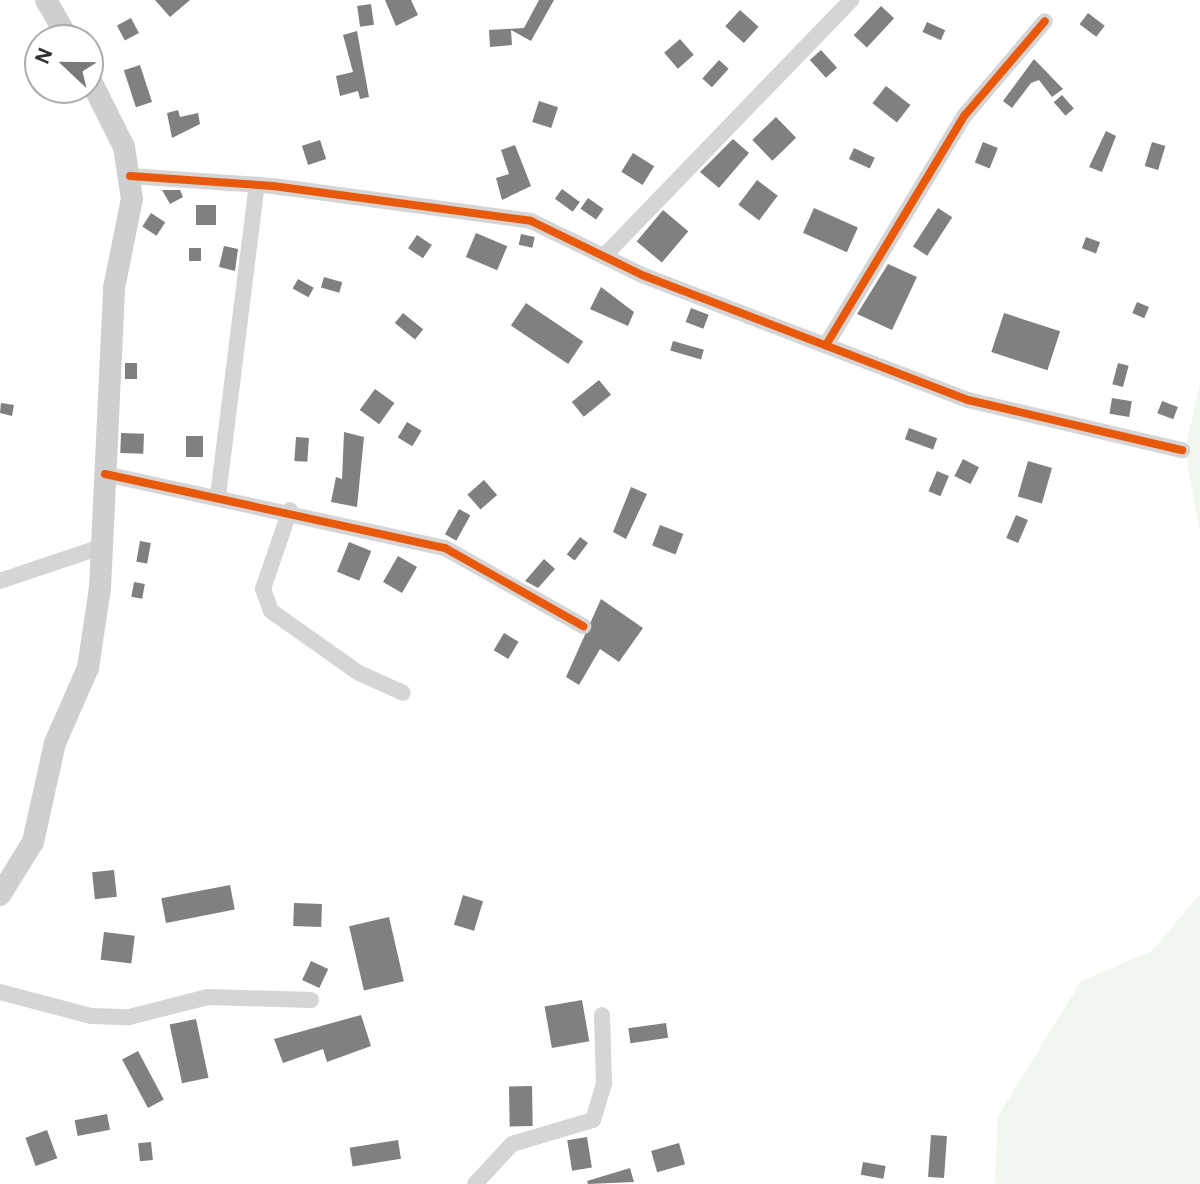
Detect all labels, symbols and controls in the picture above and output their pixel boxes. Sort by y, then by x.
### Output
north arrow [24,24,104,104]
text: N [31,45,57,67]

